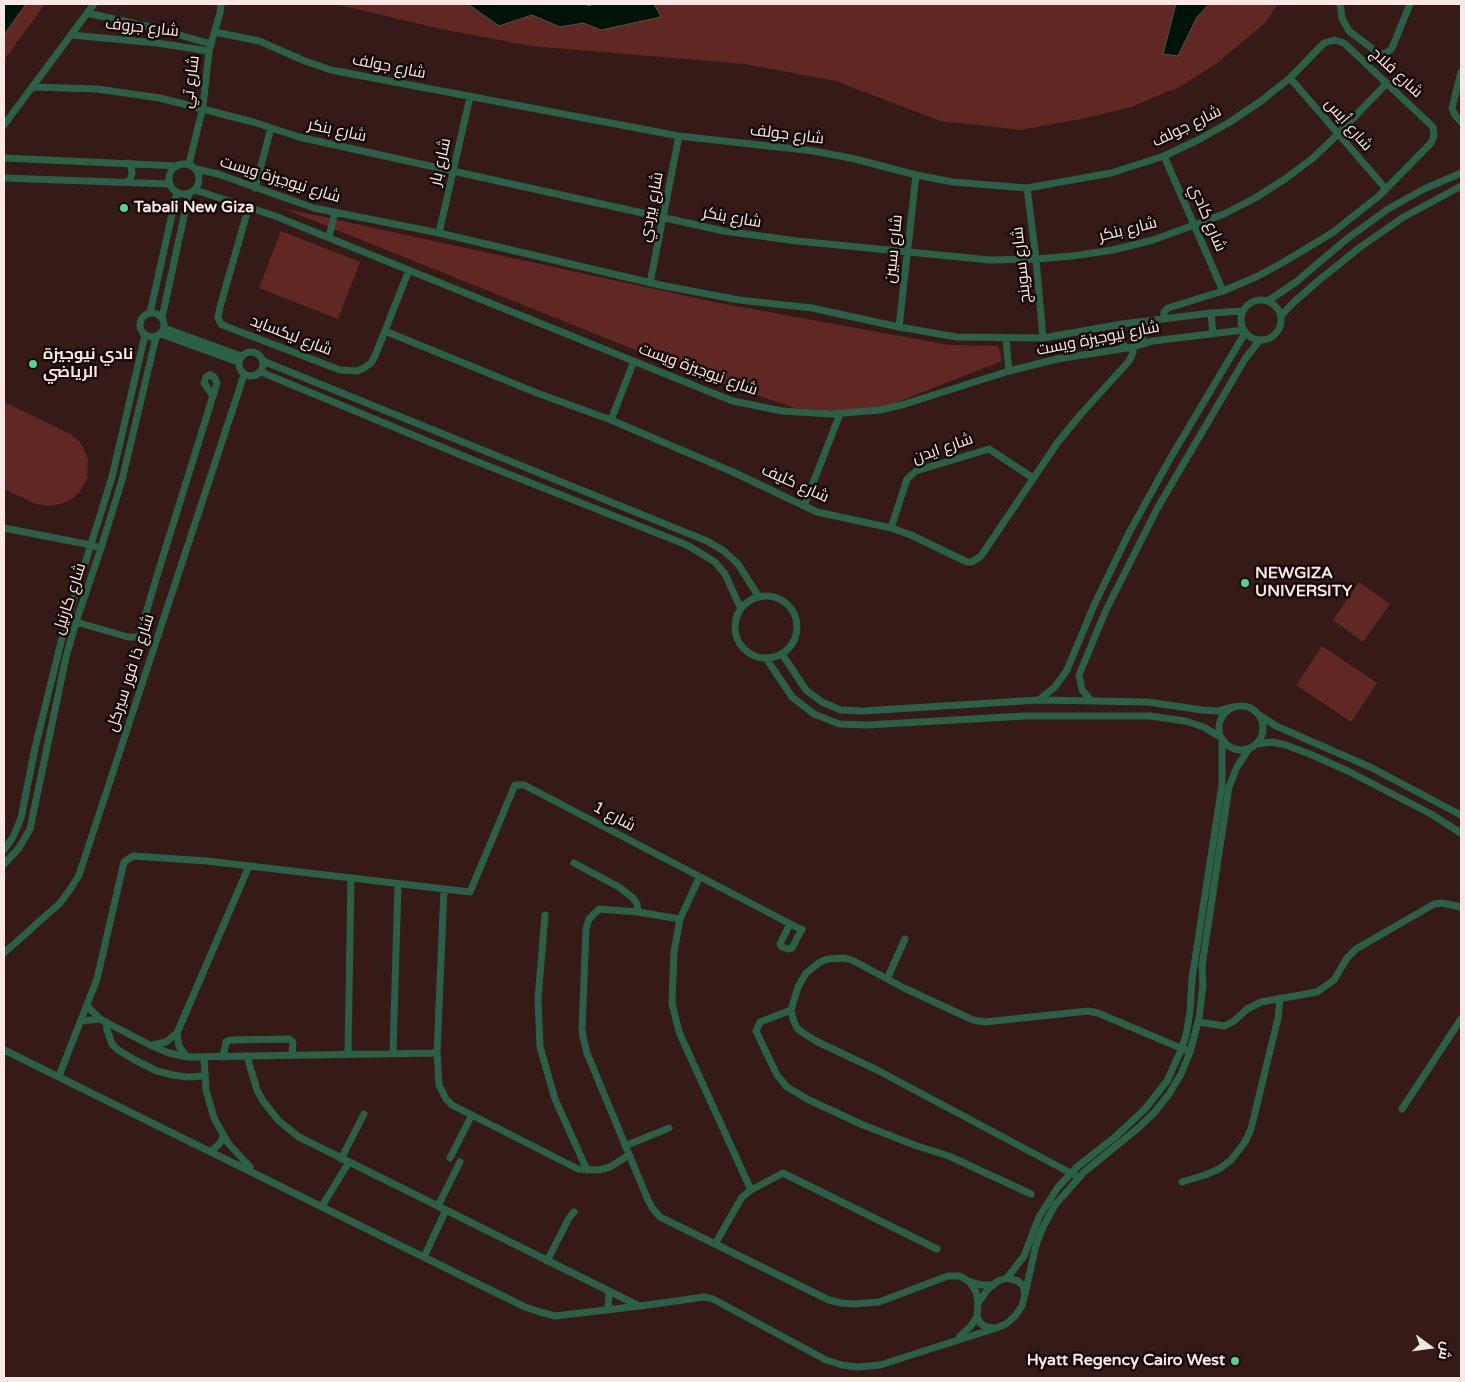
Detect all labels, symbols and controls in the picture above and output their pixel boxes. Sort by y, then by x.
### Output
street label: شارع جروف [104,15,180,41]
street label: شارع فلاج [1366,44,1426,102]
street label: شارع جولف [351,50,427,84]
street label: شارع تي [178,54,204,110]
street label: شارع أيس [1320,95,1376,155]
street label: شارع جولف [1149,102,1225,152]
street label: شارع بنكر [306,115,368,147]
street label: شارع جولف [749,121,825,149]
street label: شارع بار [426,136,456,188]
street label: شارع نيوجيزة ويست [217,153,343,207]
street label: شارع بيردي [636,170,668,244]
street label: شارع كادي [1184,181,1230,255]
place label: Tabali New Giza [134,198,254,218]
marker: Tabali New Giza [118,202,130,214]
street label: شارع بنكر [701,203,763,233]
street label: شارع بنكر [1097,213,1159,247]
street label: شارع سبين [881,214,907,284]
street label: شارع سوينج [1008,226,1036,304]
street label: شارع ليكسايد [247,312,335,360]
street label: شارع نيوجيزة ويست [1035,318,1161,360]
street label: شارع نيوجيزة ويست [636,340,760,400]
place label: نادي نيوجيزة الرياضي [43,345,133,383]
marker: نادي نيوجيزة الرياضي [27,358,39,370]
street label: شارع ايدن [910,430,976,468]
street label: شارع كليف [758,461,832,507]
street label: شارع كارنيل [49,561,91,637]
place label: NEWGIZA UNIVERSITY [1255,564,1352,602]
marker: NEWGIZA UNIVERSITY [1239,577,1251,589]
street label: شارع ذا فور سيركل [103,612,159,734]
street label: شارع 1 [590,798,638,836]
north arrow [1405,1322,1455,1372]
text: ش [1435,1340,1455,1362]
place label: Hyatt Regency Cairo West [1027,1351,1225,1371]
marker: Hyatt Regency Cairo West [1229,1355,1241,1367]

